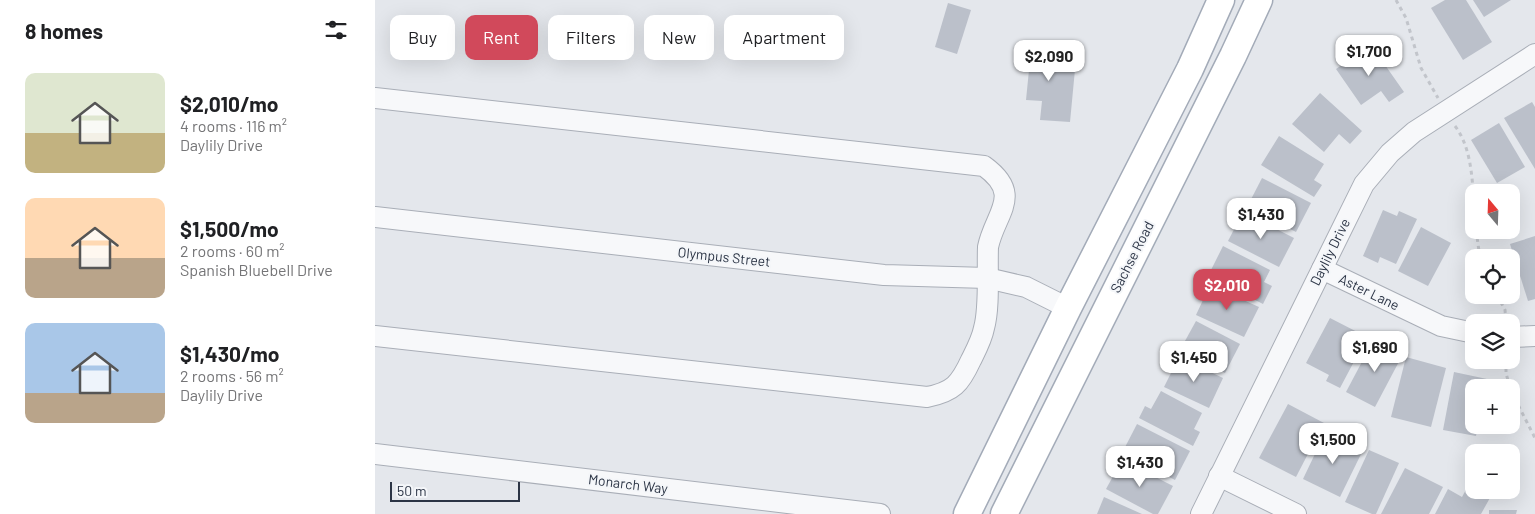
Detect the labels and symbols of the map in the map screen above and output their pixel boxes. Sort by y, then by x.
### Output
pin: $1,700 [1328,34,1410,77]
pin: $2,090 [1008,39,1090,82]
north arrow [1465,184,1520,239]
pin: $1,430 [1220,198,1302,240]
street label: Daylily Drive [1306,215,1353,288]
street label: Sachse Road [1106,218,1157,295]
street label: Olympus Street [677,243,771,270]
pin: $2,010 [1186,268,1268,311]
street label: Aster Lane [1336,270,1402,314]
pin: $1,690 [1334,330,1416,373]
pin: $1,450 [1153,340,1235,383]
pin: $1,500 [1292,422,1374,465]
pin: $1,430 [1099,446,1181,488]
street label: Monarch Way [587,470,669,497]
scale bar [390,479,520,502]

